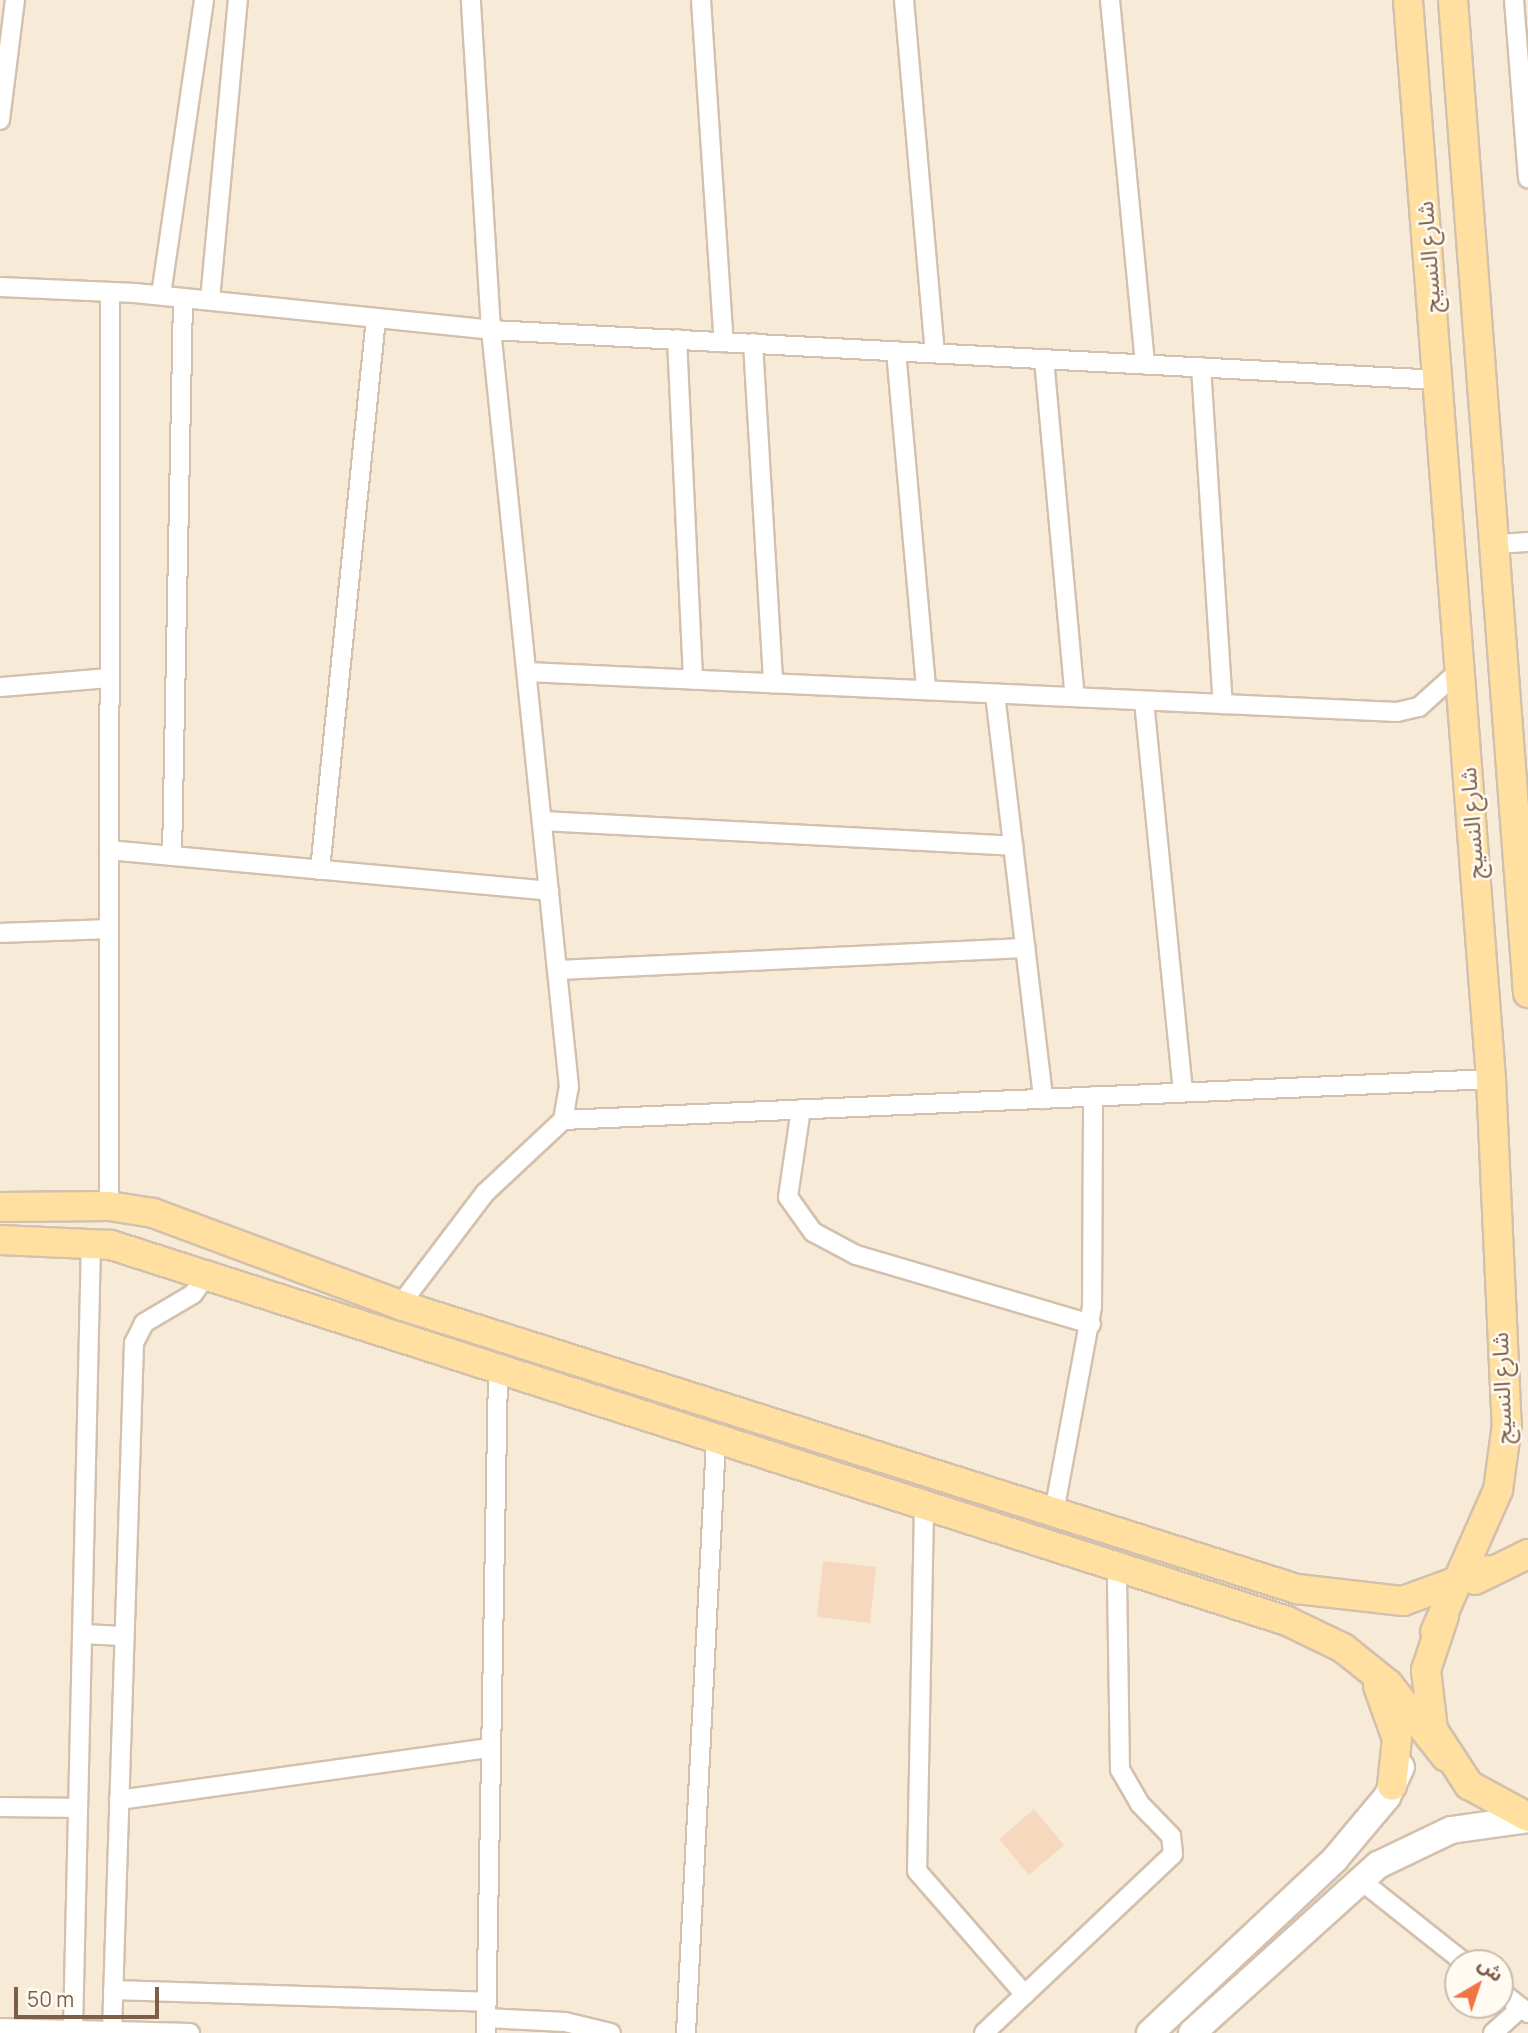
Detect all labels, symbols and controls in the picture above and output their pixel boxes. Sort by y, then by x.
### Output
street label: شارع النسيج [1410,200,1446,314]
street label: شارع النسيج [1453,766,1489,880]
street label: شارع النسيج [1485,1332,1517,1444]
north arrow [1444,1949,1514,2019]
text: ش [1473,1951,1509,1988]
scale bar [18,1974,163,2018]
text: 50 m [27,1985,74,2013]

